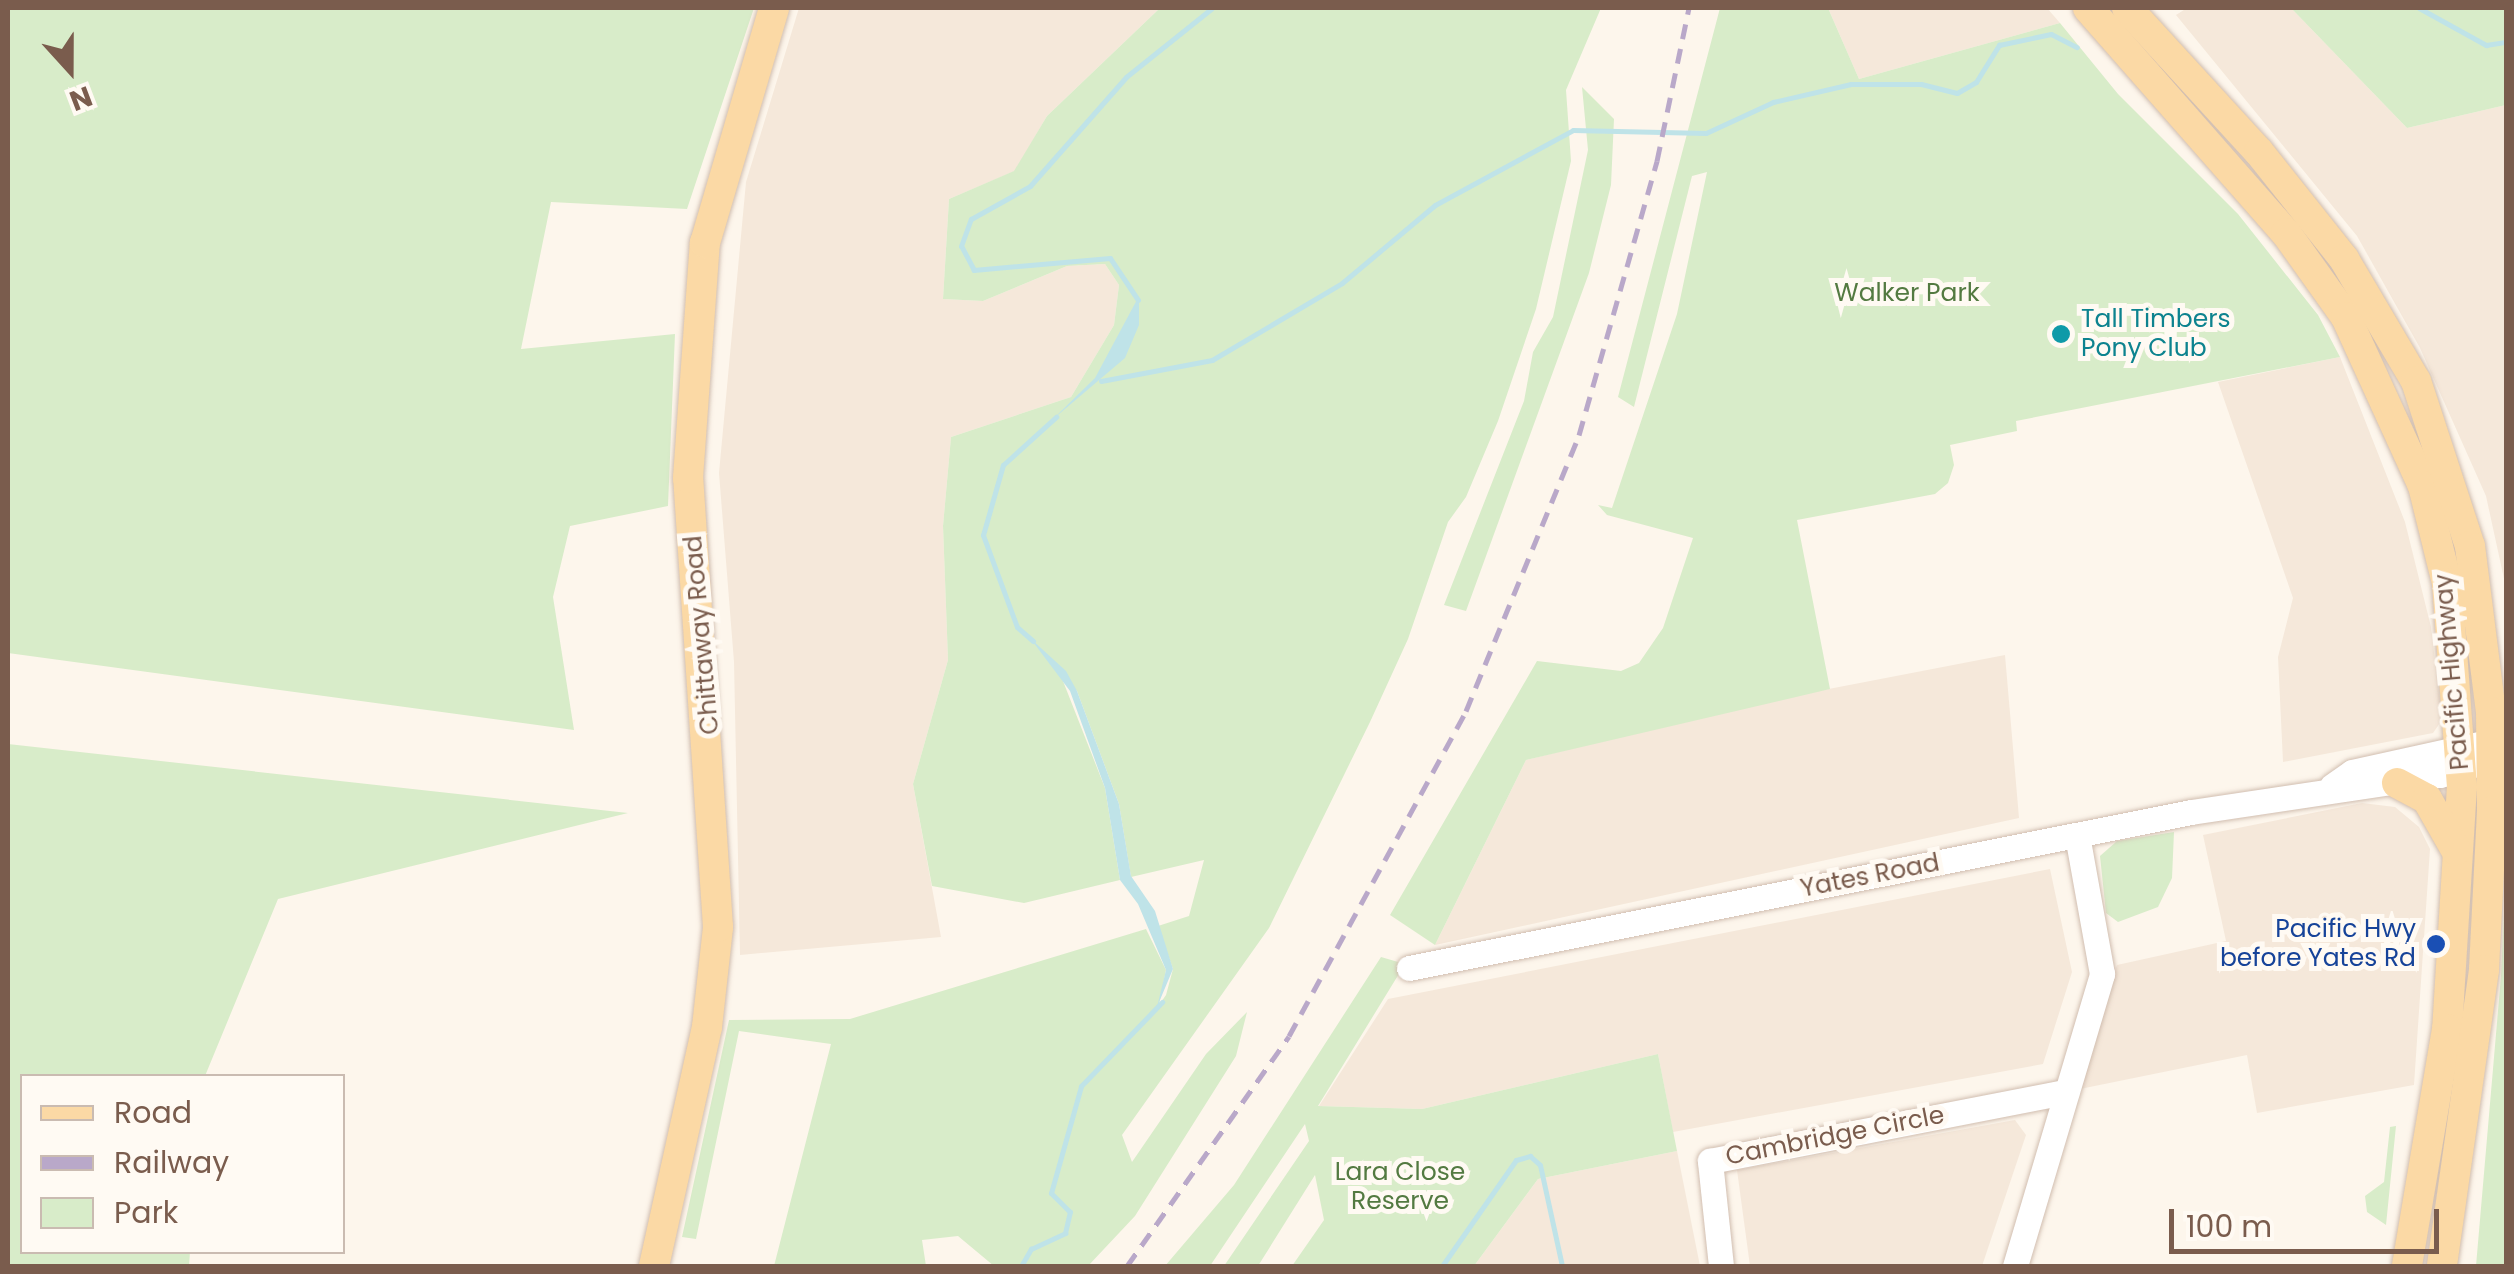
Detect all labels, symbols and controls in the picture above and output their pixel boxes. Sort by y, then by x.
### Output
north arrow [20,20,120,120]
text: N [64,76,98,120]
park label: Walker Park [1834,278,1980,308]
place label: Tall Timbers Pony Club [2081,305,2231,364]
marker: Tall Timbers Pony Club [2050,323,2072,345]
street label: Chittaway Road [678,534,726,736]
street label: Pacific Highway [2428,573,2476,771]
street label: Yates Road [1798,848,1942,904]
place label: Pacific Hwy before Yates Rd [2220,915,2416,974]
marker: Pacific Hwy before Yates Rd [2425,933,2447,955]
legend [20,1074,345,1254]
text: Road [114,1091,192,1134]
street label: Cambridge Circle [1723,1100,1947,1172]
text: Railway [114,1141,229,1184]
park label: Lara Close Reserve [1335,1158,1465,1217]
scale bar [2174,1189,2444,1251]
text: Park [114,1191,178,1234]
text: 100 m [2186,1205,2272,1248]

